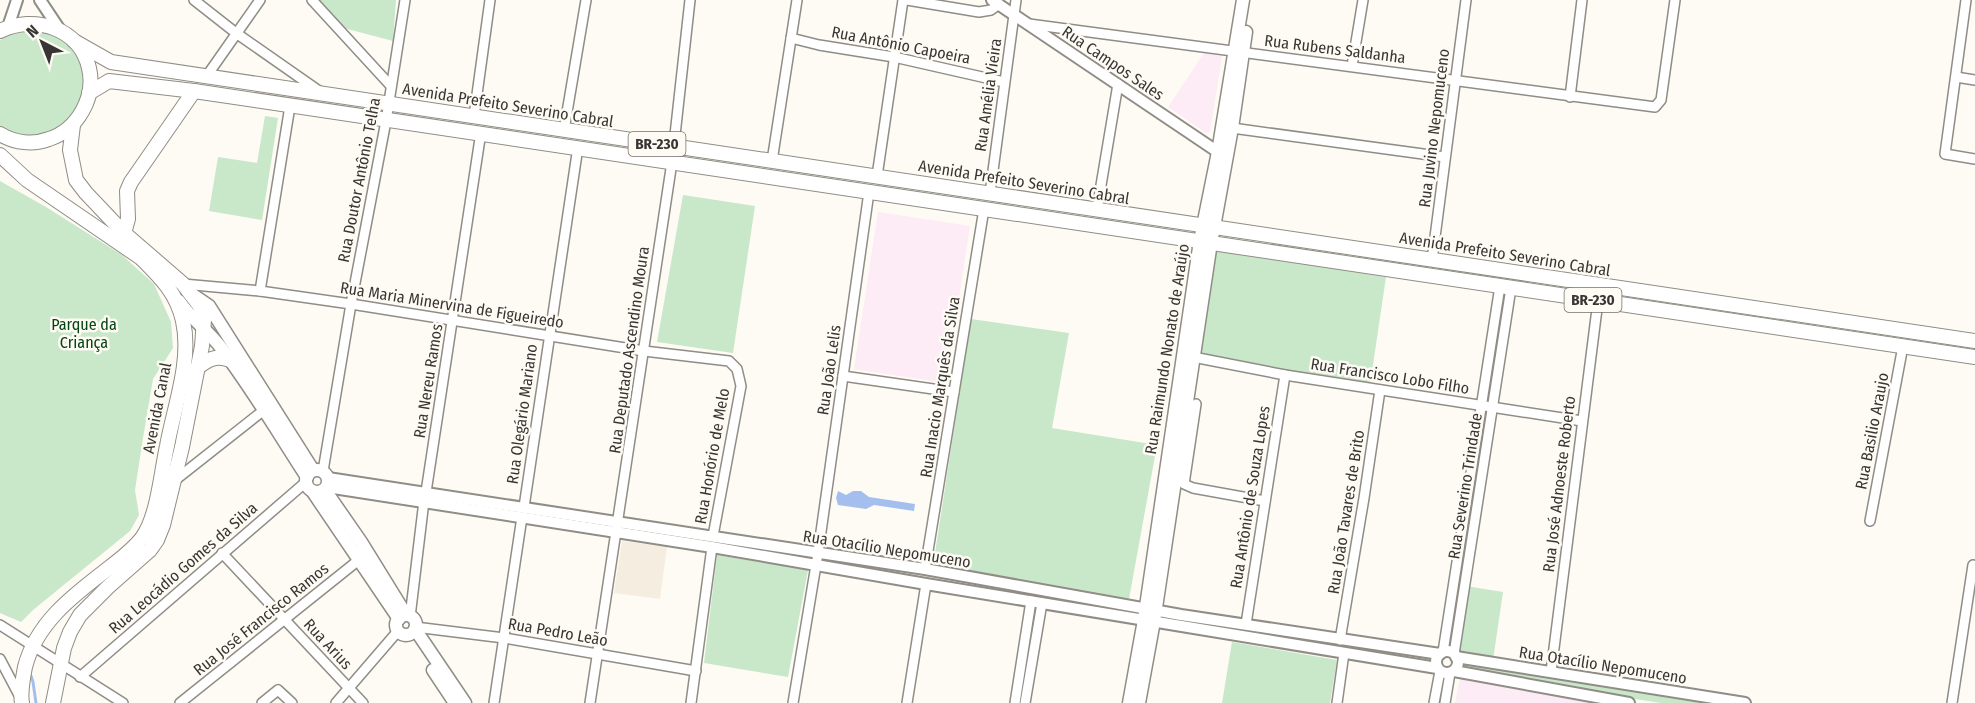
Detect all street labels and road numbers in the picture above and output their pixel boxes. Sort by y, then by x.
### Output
street label: Rua Antônio Capoeira [830,22,972,68]
street label: Rua Campos Sales [1058,22,1168,104]
street label: Rua Rubens Saldanha [1263,31,1407,67]
street label: Rua Amélia Vieira [971,37,1005,153]
street label: Rua Juvino Nepomuceno [1415,48,1453,208]
street label: Avenida Prefeito Severino Cabral [401,79,615,131]
street label: Rua Doutor Antônio Telha [334,96,384,264]
road number: BR-230 [628,132,686,156]
street label: Avenida Prefeito Severino Cabral [917,156,1131,208]
street label: Avenida Prefeito Severino Cabral [1398,228,1612,280]
street label: Rua Raimundo Nonato de Araújo [1141,242,1193,456]
street label: Rua Deputado Ascendino Moura [605,245,653,455]
street label: Rua Maria Minervina de Figueiredo [339,278,565,332]
road number: BR-230 [1564,288,1622,312]
street label: Rua Inacio Marquês da Silva [916,295,964,479]
street label: Rua Nereu Ramos [410,322,446,439]
street label: Rua João Lelis [813,323,845,416]
street label: Rua Olegário Mariano [503,343,541,485]
street label: Rua Francisco Lobo Filho [1309,354,1471,398]
street label: Avenida Canal [139,361,175,455]
street label: Rua Basilio Araujo [1851,371,1893,491]
street label: Rua Honório de Melo [691,387,733,525]
street label: Rua José Adnoeste Roberto [1539,395,1579,573]
street label: Rua Antônio de Souza Lopes [1226,404,1274,590]
street label: Rua Severino Trindade [1444,412,1486,560]
street label: Rua João Tavares de Brito [1324,429,1368,595]
street label: Rua Leocádio Gomes da Silva [105,498,261,638]
street label: Rua Otacílio Nepomuceno [802,526,972,572]
street label: Rua José Francisco Ramos [190,559,332,679]
street label: Rua Pedro Leão [507,614,609,650]
street label: Rua Arius [300,615,356,673]
street label: Rua Otacílio Nepomuceno [1518,642,1688,688]

